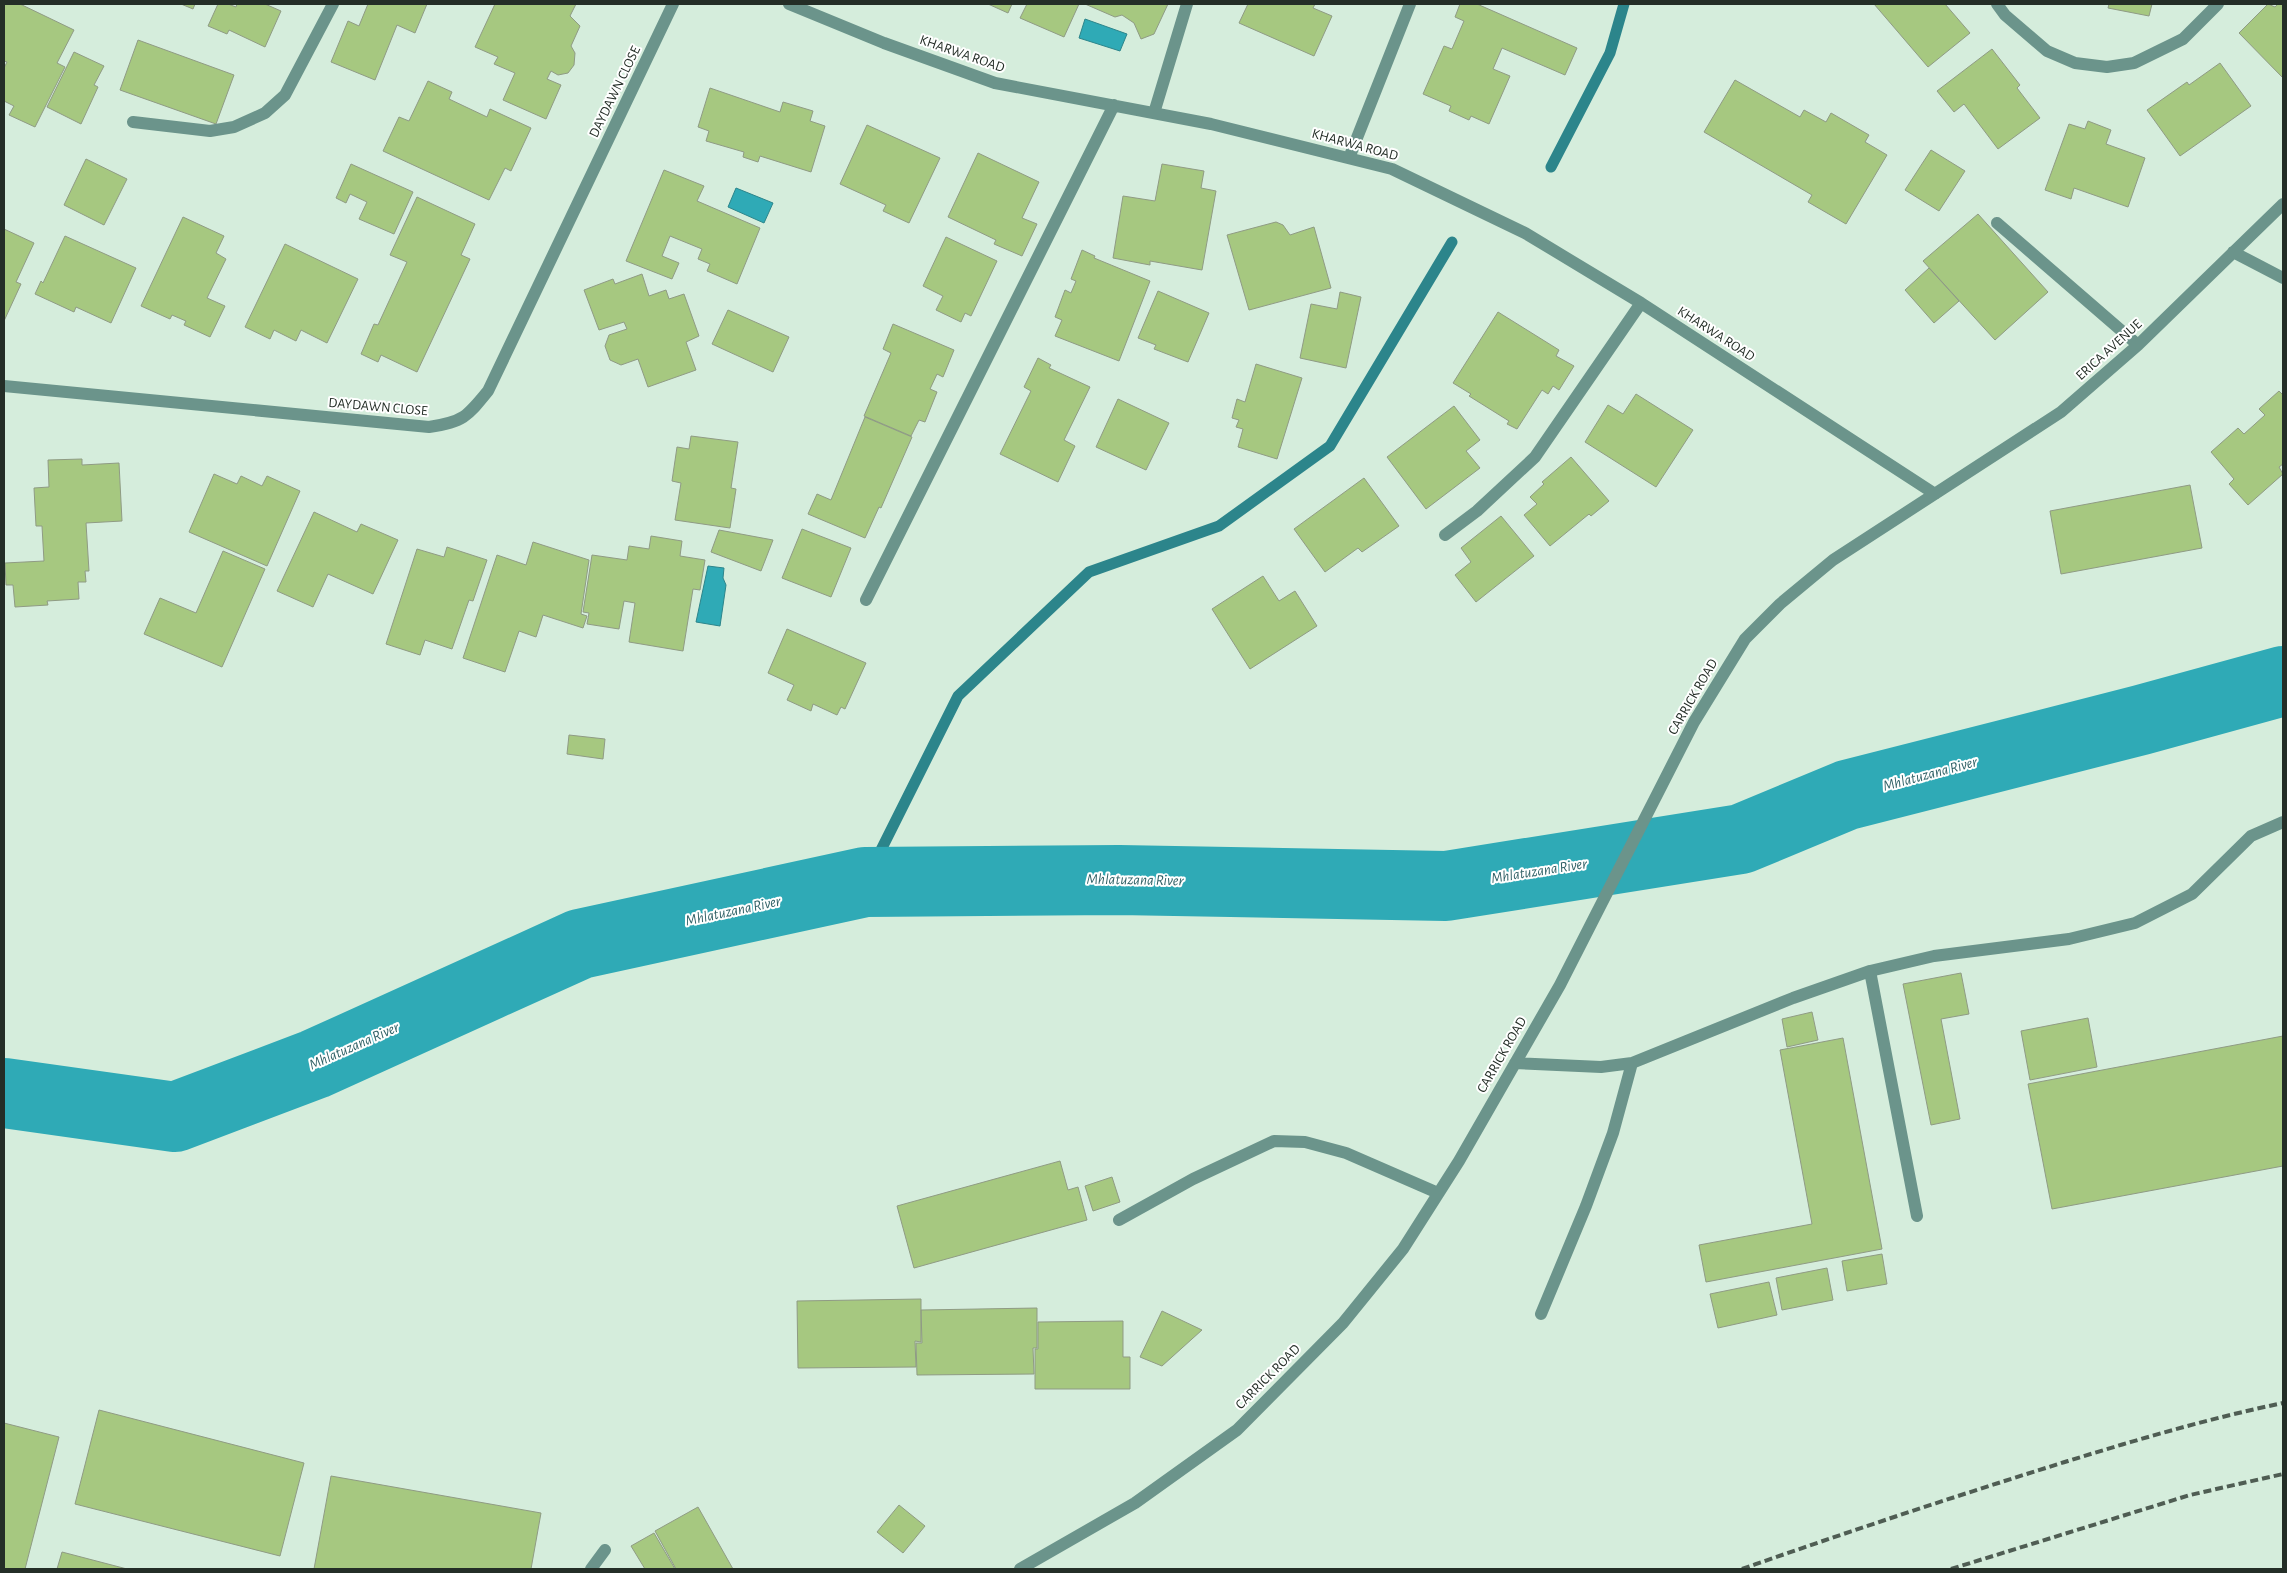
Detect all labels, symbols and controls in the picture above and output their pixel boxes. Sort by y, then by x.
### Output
street label: KHARWA ROAD [918,33,1006,75]
street label: DAYDAWN CLOSE [587,44,643,140]
street label: KHARWA ROAD [1310,127,1400,163]
street label: KHARWA ROAD [1675,304,1757,364]
street label: ERICA AVENUE [2073,317,2145,383]
street label: DAYDAWN CLOSE [328,396,428,418]
street label: CARRICK ROAD [1666,657,1720,737]
water label: Mhlatuzana River [1881,754,1980,794]
water label: Mhlatuzana River [1490,856,1589,886]
water label: Mhlatuzana River [1086,872,1185,888]
water label: Mhlatuzana River [684,893,783,928]
street label: CARRICK ROAD [1475,1015,1529,1095]
water label: Mhlatuzana River [307,1019,402,1073]
street label: CARRICK ROAD [1233,1342,1303,1412]

